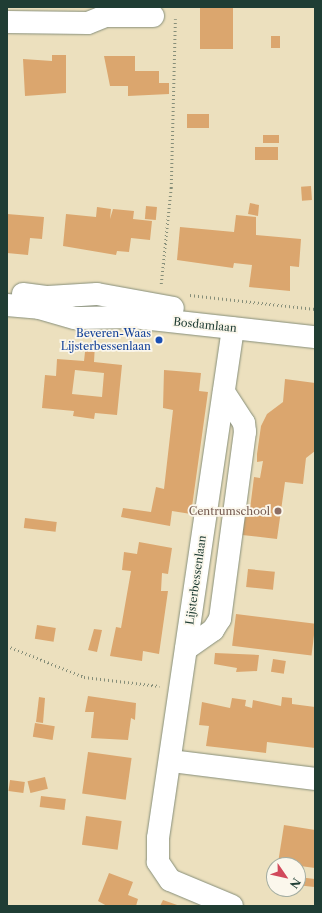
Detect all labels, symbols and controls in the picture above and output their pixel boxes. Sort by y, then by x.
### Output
street label: Bosdamlaan [173,315,237,335]
place label: Beveren-Waas Lijsterbessenlaan [61,327,151,353]
marker: Beveren-Waas Lijsterbessenlaan [154,335,164,345]
place label: Centrumschool [189,504,270,518]
marker: Centrumschool [273,506,283,516]
street label: Lijsterbessenlaan [183,534,209,626]
north arrow [266,857,306,897]
text: N [287,875,304,891]

